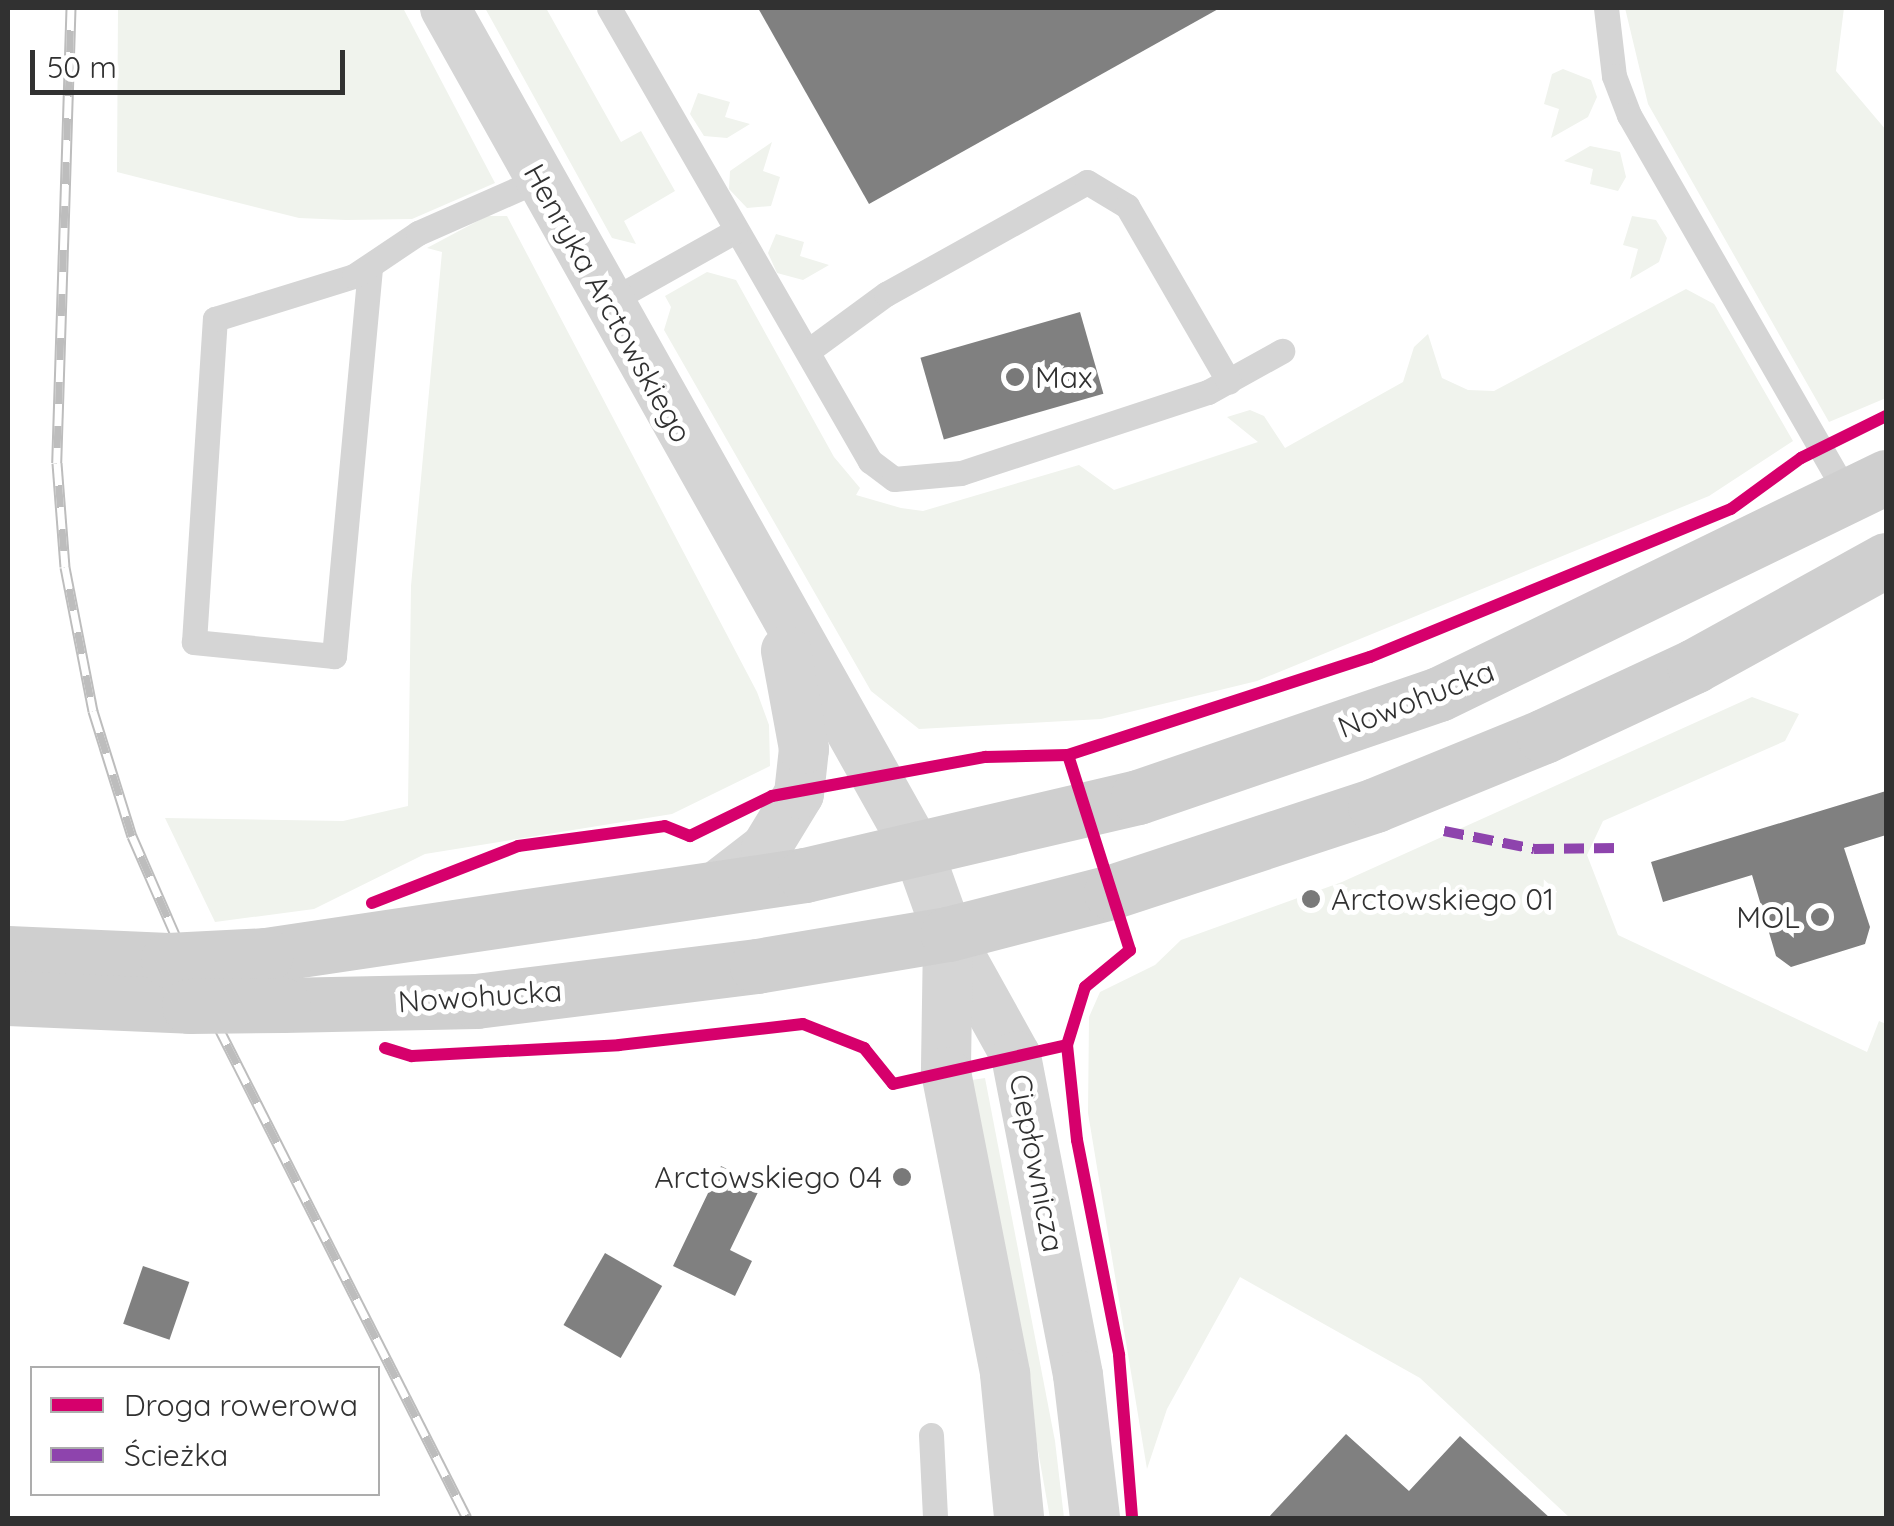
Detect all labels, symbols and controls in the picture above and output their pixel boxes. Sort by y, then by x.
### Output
scale bar [35,30,350,92]
text: 50 m [47,48,117,86]
street label: Henryka Arctowskiego [516,158,700,448]
place label: Max [1035,359,1093,395]
marker: Max [1004,366,1026,388]
street label: Nowohucka [1333,653,1499,745]
place label: Arctowskiego 01 [1331,881,1554,917]
marker: Arctowskiego 01 [1300,888,1322,910]
place label: MOL [1736,899,1800,935]
marker: MOL [1809,906,1831,928]
street label: Nowohucka [397,972,563,1020]
street label: Ciepłownicza [1002,1071,1072,1255]
place label: Arctowskiego 04 [654,1159,882,1195]
marker: Arctowskiego 04 [891,1166,913,1188]
legend [30,1366,380,1496]
text: Droga rowerowa [124,1386,358,1424]
text: Ścieżka [124,1436,228,1474]

